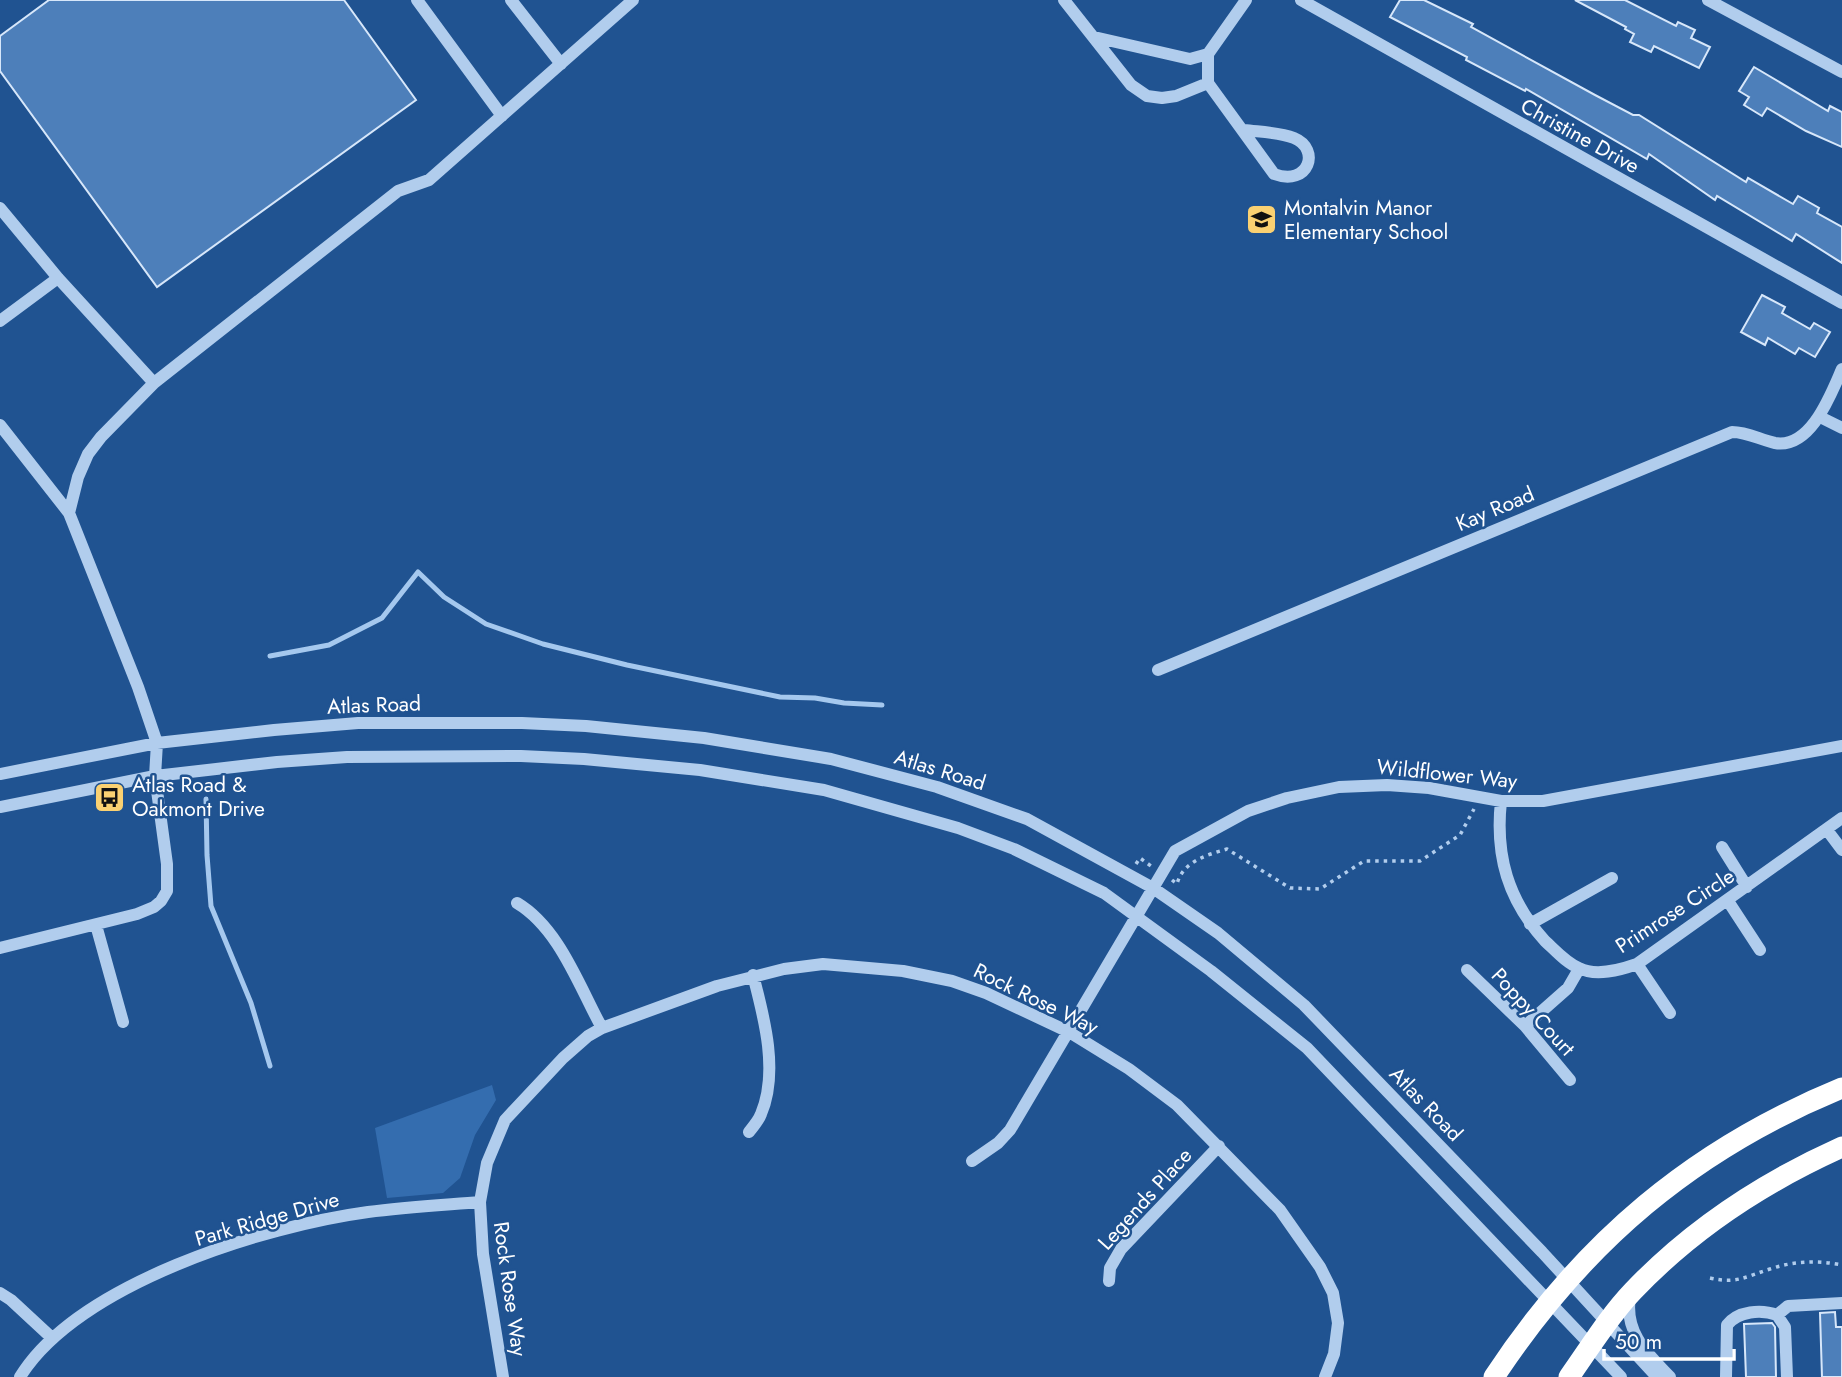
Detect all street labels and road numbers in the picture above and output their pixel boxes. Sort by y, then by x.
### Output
street label: Christine Drive [1515,91,1645,181]
street label: Kay Road [1451,479,1539,539]
street label: Atlas Road [327,688,421,722]
street label: Atlas Road [891,742,989,798]
street label: Wildflower Way [1375,752,1520,796]
street label: Primrose Circle [1610,861,1741,961]
street label: Rock Rose Way [969,956,1104,1043]
street label: Poppy Court [1484,961,1582,1063]
street label: Atlas Road [1383,1060,1469,1148]
street label: Legends Place [1091,1141,1199,1257]
street label: Park Ridge Drive [191,1184,343,1254]
street label: Rock Rose Way [486,1220,534,1359]

